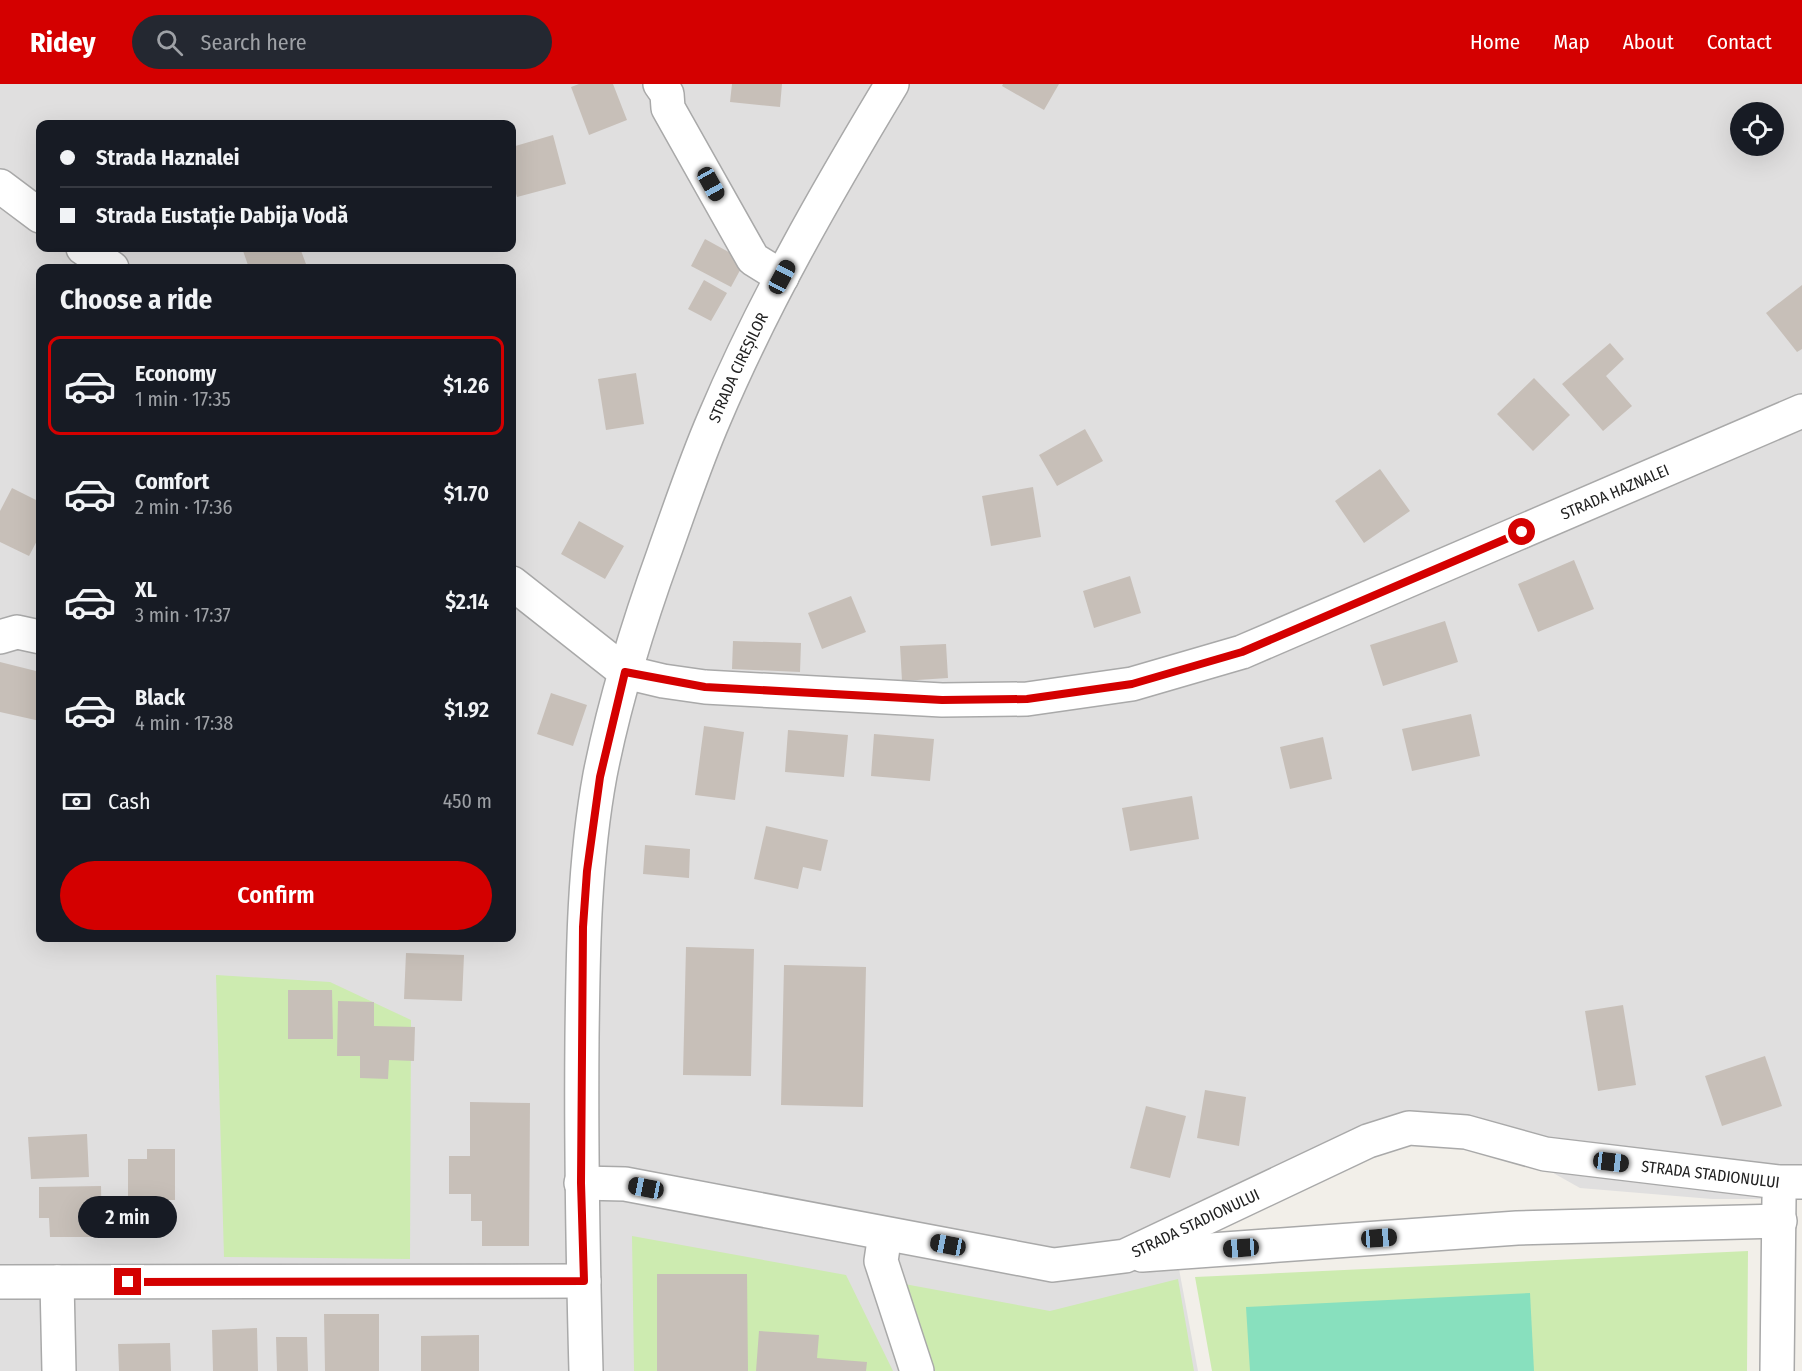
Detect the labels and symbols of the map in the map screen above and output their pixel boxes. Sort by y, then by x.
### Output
car [694,164,728,204]
car [766,257,798,297]
street label: STRADA CIREȘILOR [704,309,772,425]
street label: STRADA HAZNALEI [1558,460,1672,523]
route start [1508,518,1535,545]
car [1592,1151,1630,1173]
street label: STRADA STADIONULUI [1640,1156,1781,1192]
car [627,1176,665,1200]
street label: STRADA STADIONULUI [1128,1184,1262,1261]
callout: 2 min [78,1195,178,1237]
car [1360,1228,1398,1248]
car [929,1233,967,1257]
car [1222,1238,1260,1258]
route end [114,1268,141,1295]

